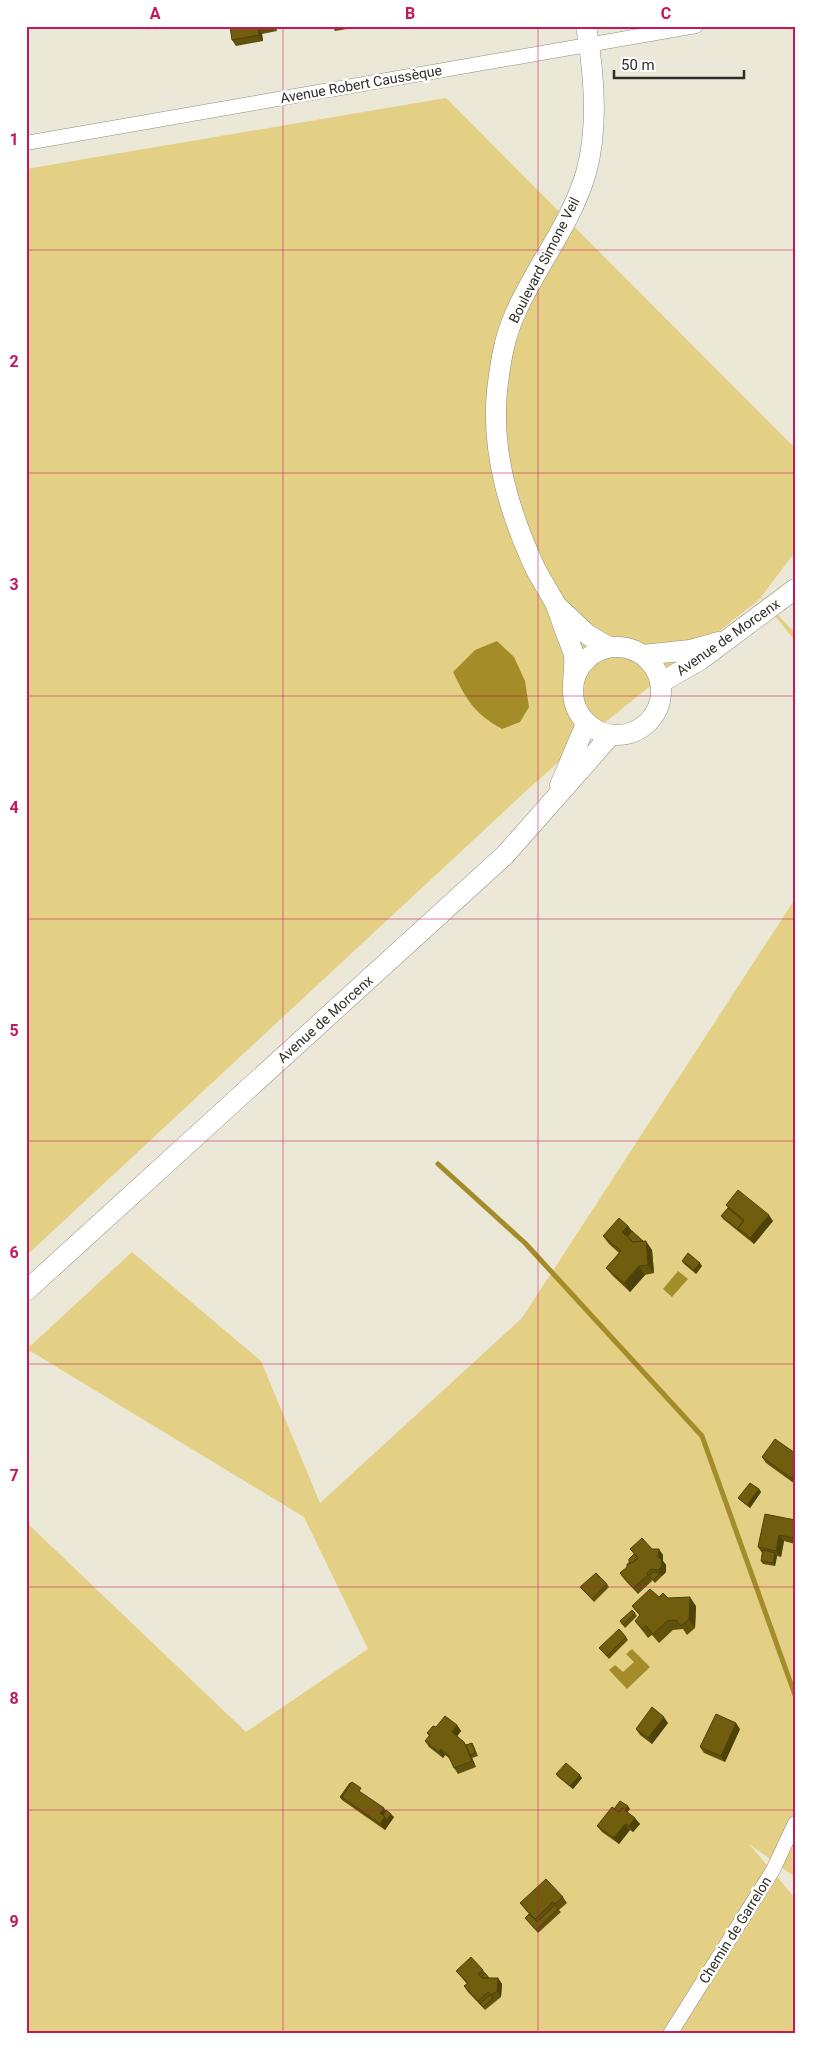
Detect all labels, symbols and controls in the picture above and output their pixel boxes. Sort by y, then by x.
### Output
text: A [150,4,161,23]
text: B [405,4,415,23]
text: C [661,4,671,23]
scale bar [614,48,744,80]
text: 50 m [621,56,655,74]
street label: Avenue Robert Caussèque [279,62,443,106]
text: 1 [9,130,19,149]
street label: Boulevard Simone Veil [505,194,583,326]
text: 2 [9,352,19,371]
text: 3 [9,575,19,594]
street label: Avenue de Morcenx [673,595,783,679]
text: 4 [9,798,19,817]
street label: Avenue de Morcenx [274,972,376,1066]
text: 5 [9,1021,19,1040]
text: 6 [9,1243,19,1262]
text: 7 [9,1466,19,1485]
text: 8 [9,1689,19,1708]
street label: Chemin de Garrelon [696,1874,774,1986]
text: 9 [9,1912,19,1931]

